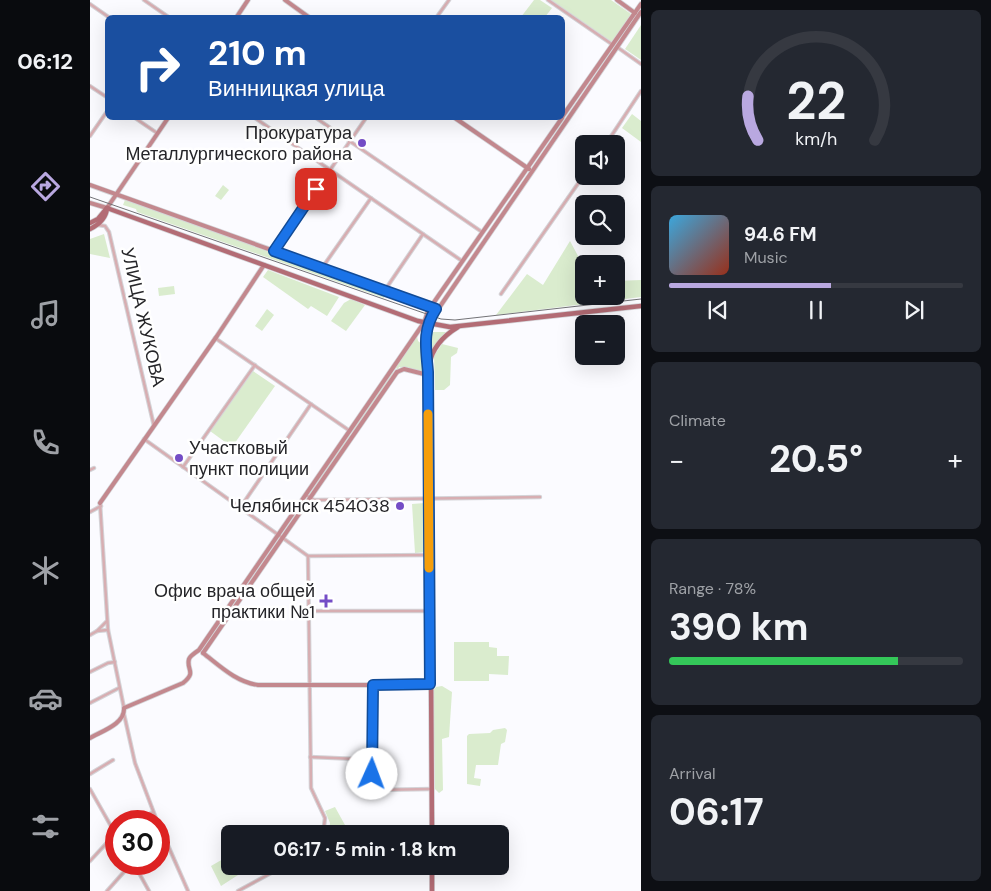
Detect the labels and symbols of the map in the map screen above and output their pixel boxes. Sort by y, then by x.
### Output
place label: Прокуратура Металлургического района [125,121,353,166]
marker: Прокуратура Металлургического района [356,137,368,149]
pin [295,168,337,210]
street label: УЛИЦА ЖУКОВА [115,245,171,389]
place label: Участковый пункт полиции [189,436,309,481]
marker: Участковый пункт полиции [173,452,185,464]
place label: Челябинск 454038 [230,494,390,518]
marker: Челябинск 454038 [394,500,406,512]
place label: Офис врача общей практики №1 [154,579,315,624]
marker: Офис врача общей практики №1 [319,594,333,608]
position arrow [345,747,397,799]
speed limit sign: 30 [105,810,170,875]

